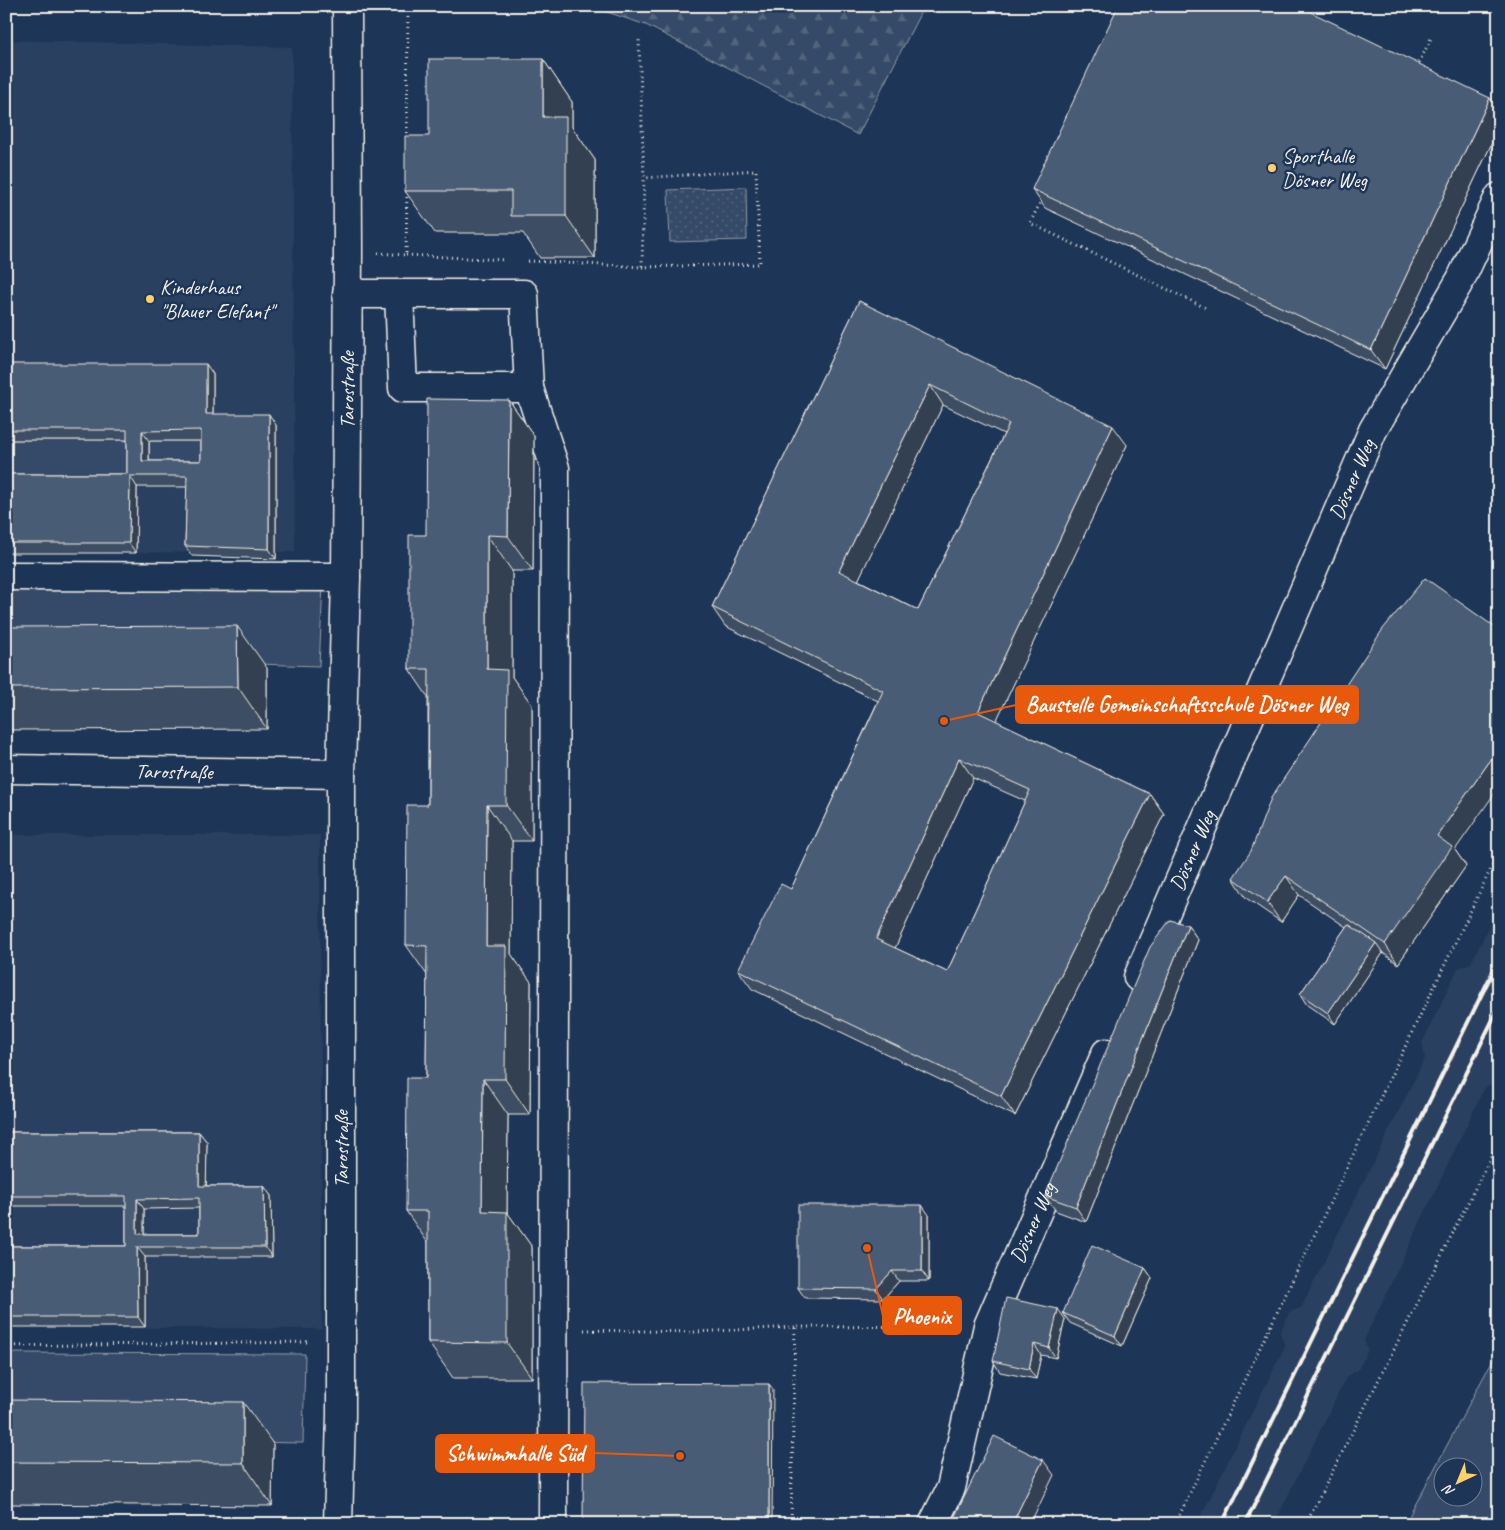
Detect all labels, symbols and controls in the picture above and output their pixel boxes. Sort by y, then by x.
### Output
place label: Sporthalle Dösner Weg [1282,143,1369,193]
marker: Sporthalle Dösner Weg [1266,162,1278,174]
place label: Kinderhaus "Blauer Elefant" [160,274,277,324]
marker: Kinderhaus "Blauer Elefant" [144,293,156,305]
street label: Tarostraße [334,349,360,429]
street label: Dösner Weg [1323,433,1381,523]
callout: Baustelle Gemeinschaftsschule Dösner Weg [1016,686,1358,723]
text: Baustelle Gemeinschaftsschule Dösner Weg [1026,691,1350,719]
street label: Tarostraße [135,758,215,785]
street label: Dösner Weg [1164,805,1222,894]
street label: Tarostraße [328,1108,354,1188]
street label: Dösner Weg [1004,1177,1062,1267]
callout: Phoenix [883,1297,961,1334]
text: Phoenix [893,1303,954,1331]
callout: Schwimmhalle Süd [436,1435,594,1472]
text: Schwimmhalle Süd [446,1440,588,1468]
north arrow [1432,1458,1482,1508]
text: N [1439,1480,1458,1500]

